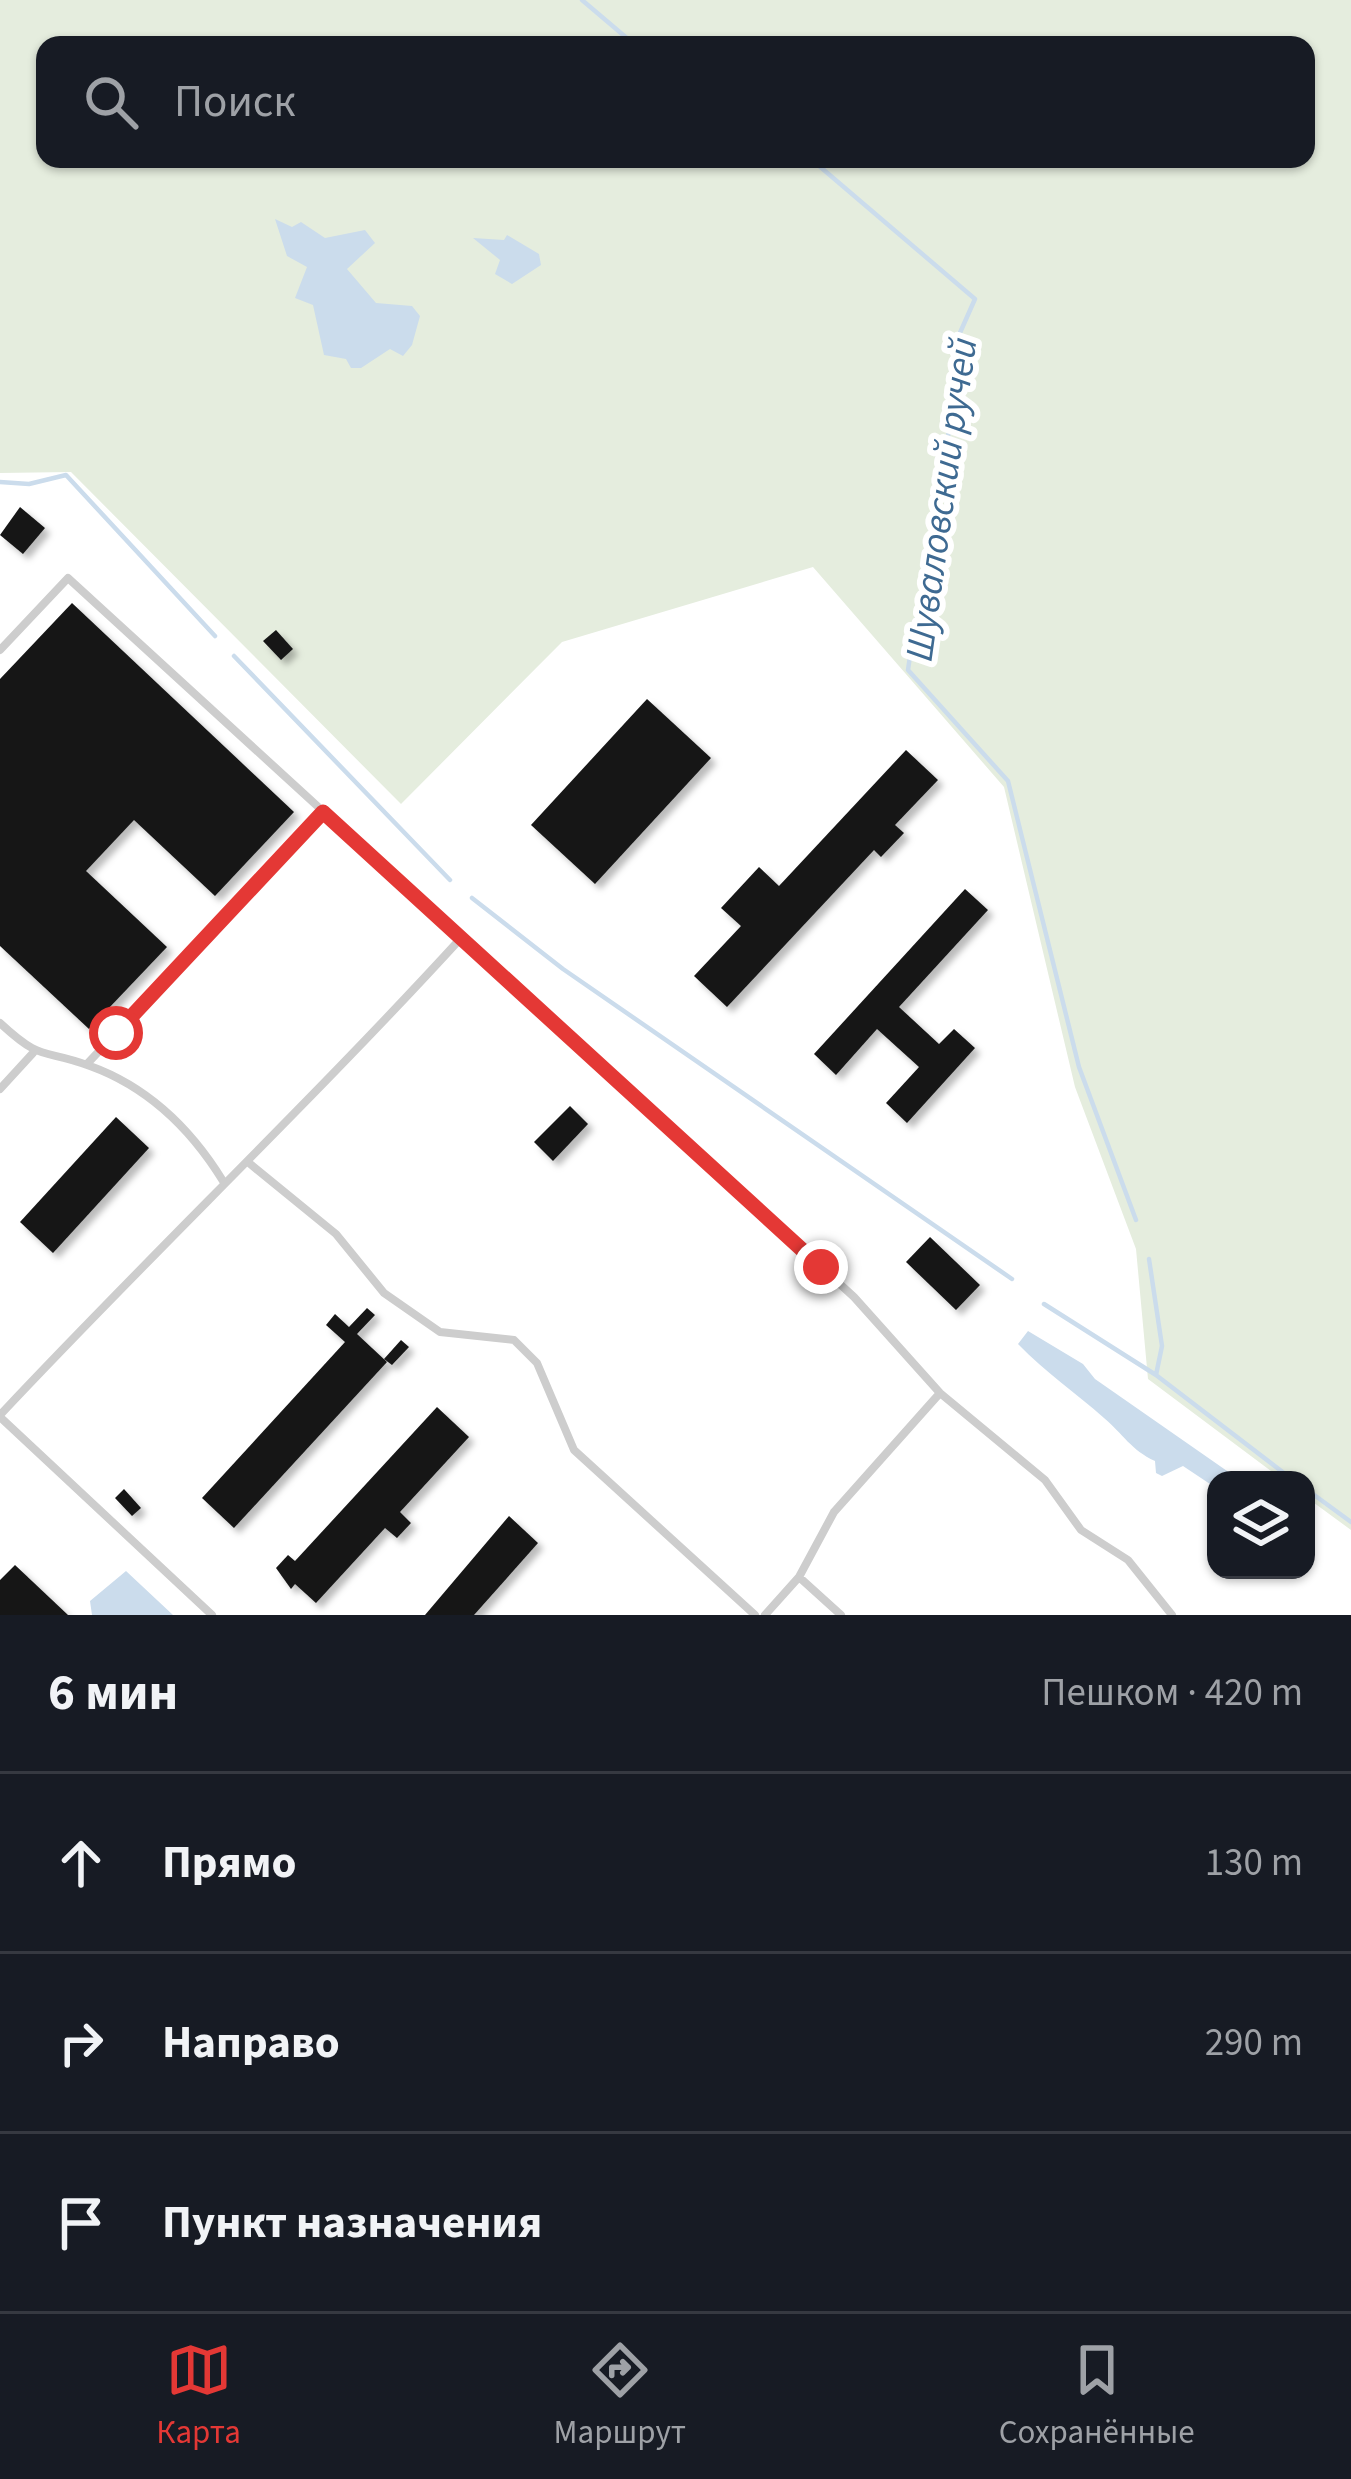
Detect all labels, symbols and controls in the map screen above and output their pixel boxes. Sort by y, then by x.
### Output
search box [36,36,1315,168]
icon: search [78,69,144,135]
text: Поиск [174,70,296,134]
water label: Шуваловский ручей [892,334,992,665]
route start [89,1006,143,1060]
route end [794,1240,848,1294]
map controls [1207,1471,1315,1579]
button: layers [1207,1471,1315,1579]
text: 6 мин [48,1657,178,1729]
text: Пешком · 420 m [1041,1665,1303,1721]
icon: ahead [48,1830,114,1896]
text: Прямо [162,1831,296,1895]
text: 130 m [1205,1835,1303,1891]
icon: right [48,2010,114,2076]
text: Направо [162,2011,340,2075]
text: 290 m [1205,2015,1303,2071]
icon: arrive [48,2190,114,2256]
text: Пункт назначения [162,2191,542,2255]
tab: Карта [156,2337,241,2456]
tab: Маршрут [554,2337,686,2456]
tab: Сохранённые [999,2337,1195,2456]

